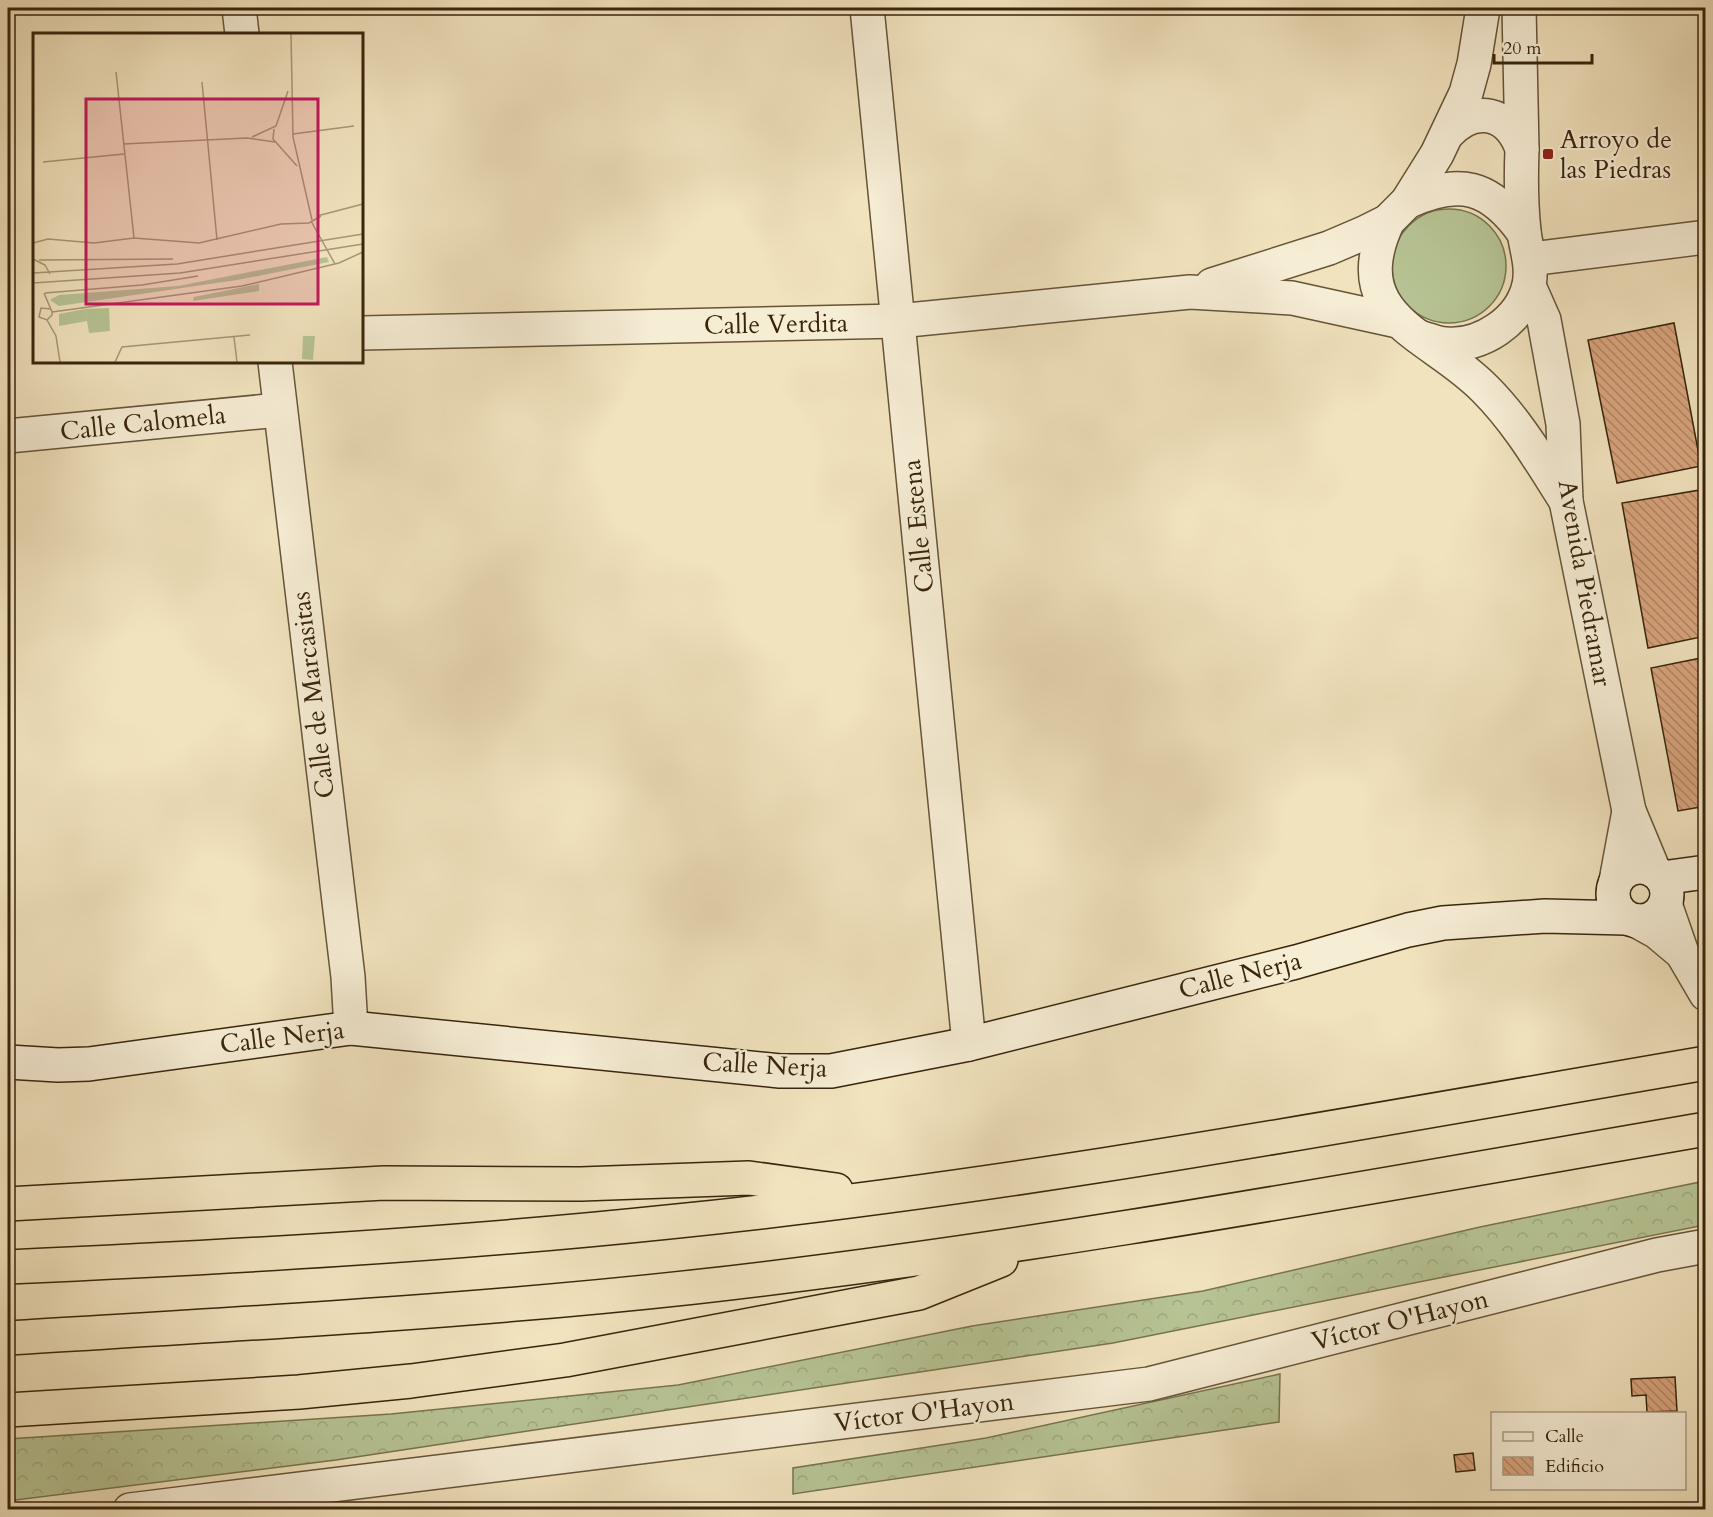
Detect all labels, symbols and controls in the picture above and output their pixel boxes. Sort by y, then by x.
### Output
scale bar [1494,27,1592,65]
inset map [33,33,363,363]
text: 20 m [1503,36,1542,61]
place label: Arroyo de las Piedras [1560,122,1672,187]
marker: Arroyo de las Piedras [1541,147,1555,161]
street label: Calle Verdita [704,305,848,343]
street label: Calle Calomela [58,397,228,449]
street label: Calle Estena [894,458,942,594]
street label: Avenida Piedramar [1550,477,1621,690]
street label: Calle de Marcasitas [283,590,343,800]
street label: Calle Nerja [1175,943,1305,1007]
street label: Calle Nerja [218,1012,346,1062]
street label: Calle Nerja [702,1044,828,1086]
street label: Víctor O'Hayon [1308,1281,1492,1359]
street label: Víctor O'Hayon [832,1384,1016,1440]
legend [1491,1412,1686,1490]
text: Calle [1545,1424,1584,1449]
text: Edificio [1545,1454,1604,1479]

